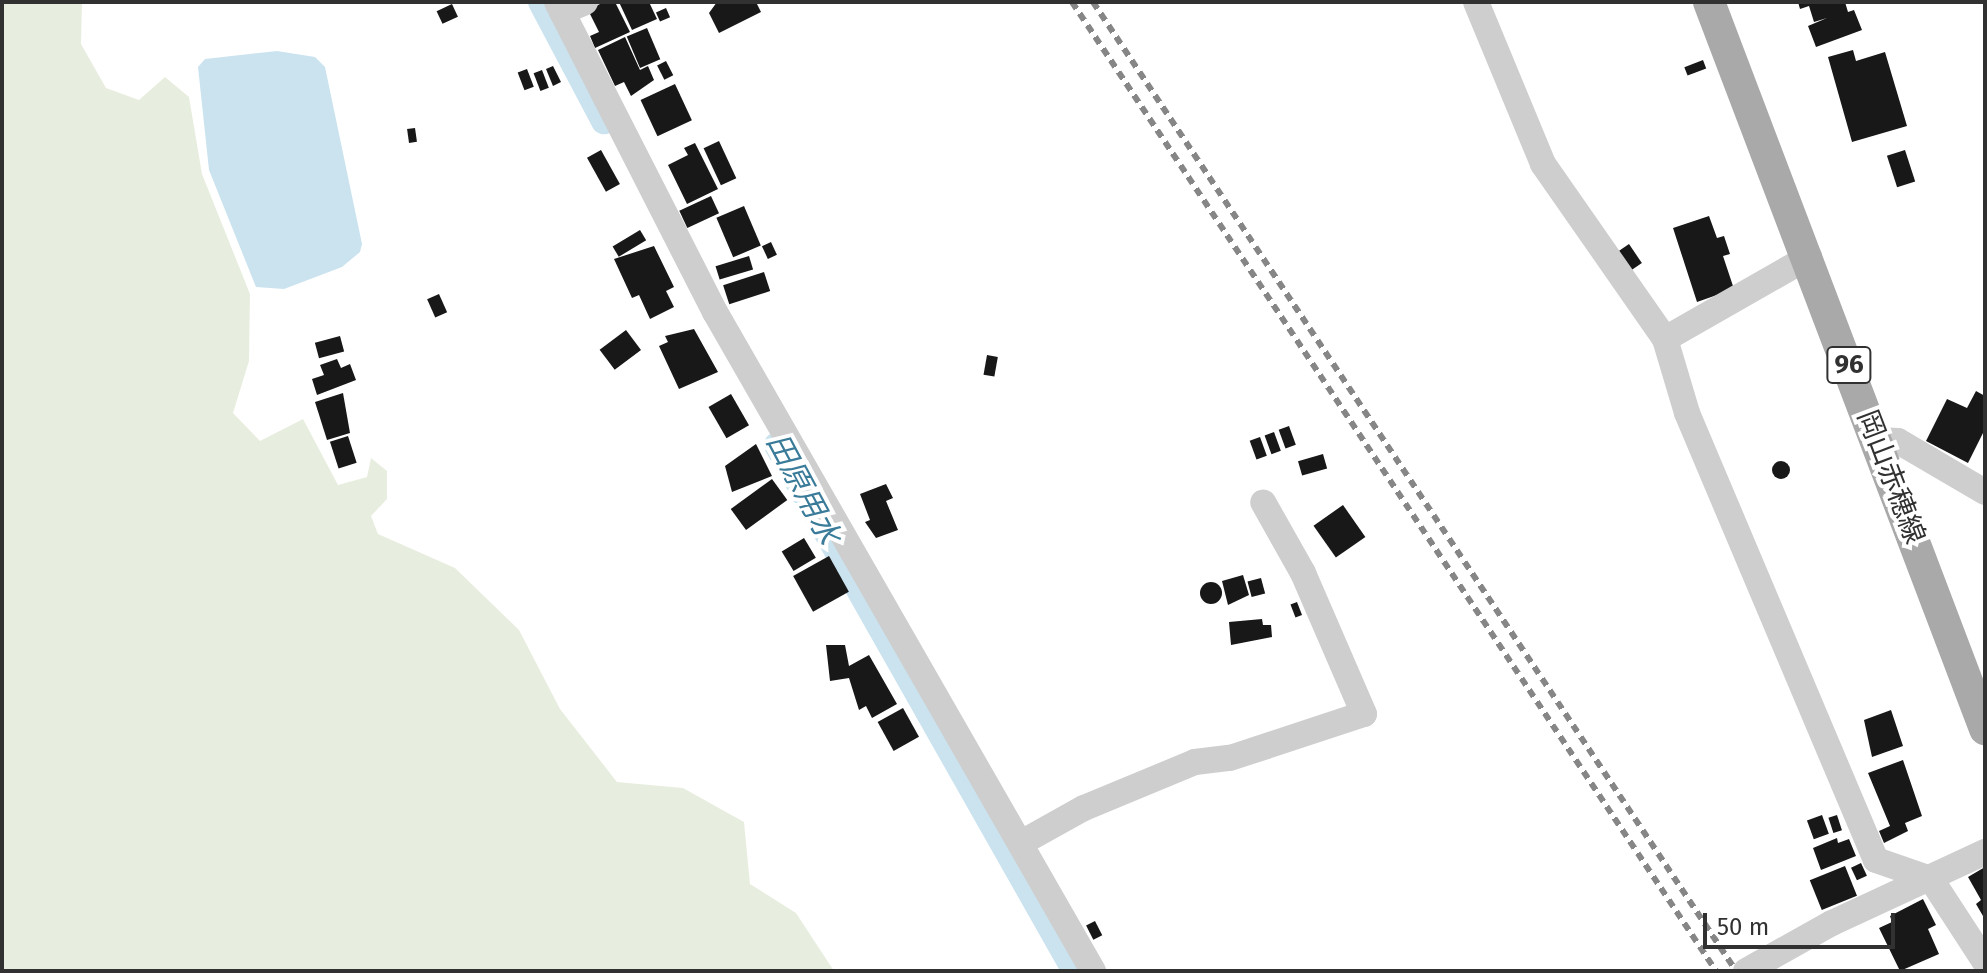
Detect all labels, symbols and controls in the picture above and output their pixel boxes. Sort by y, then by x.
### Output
road number: 96 [1825,343,1873,387]
street label: 岡山赤穂線 [1850,406,1932,548]
water label: 田原用水 [759,428,847,550]
scale bar [1707,897,1899,947]
text: 50 m [1717,913,1769,941]

